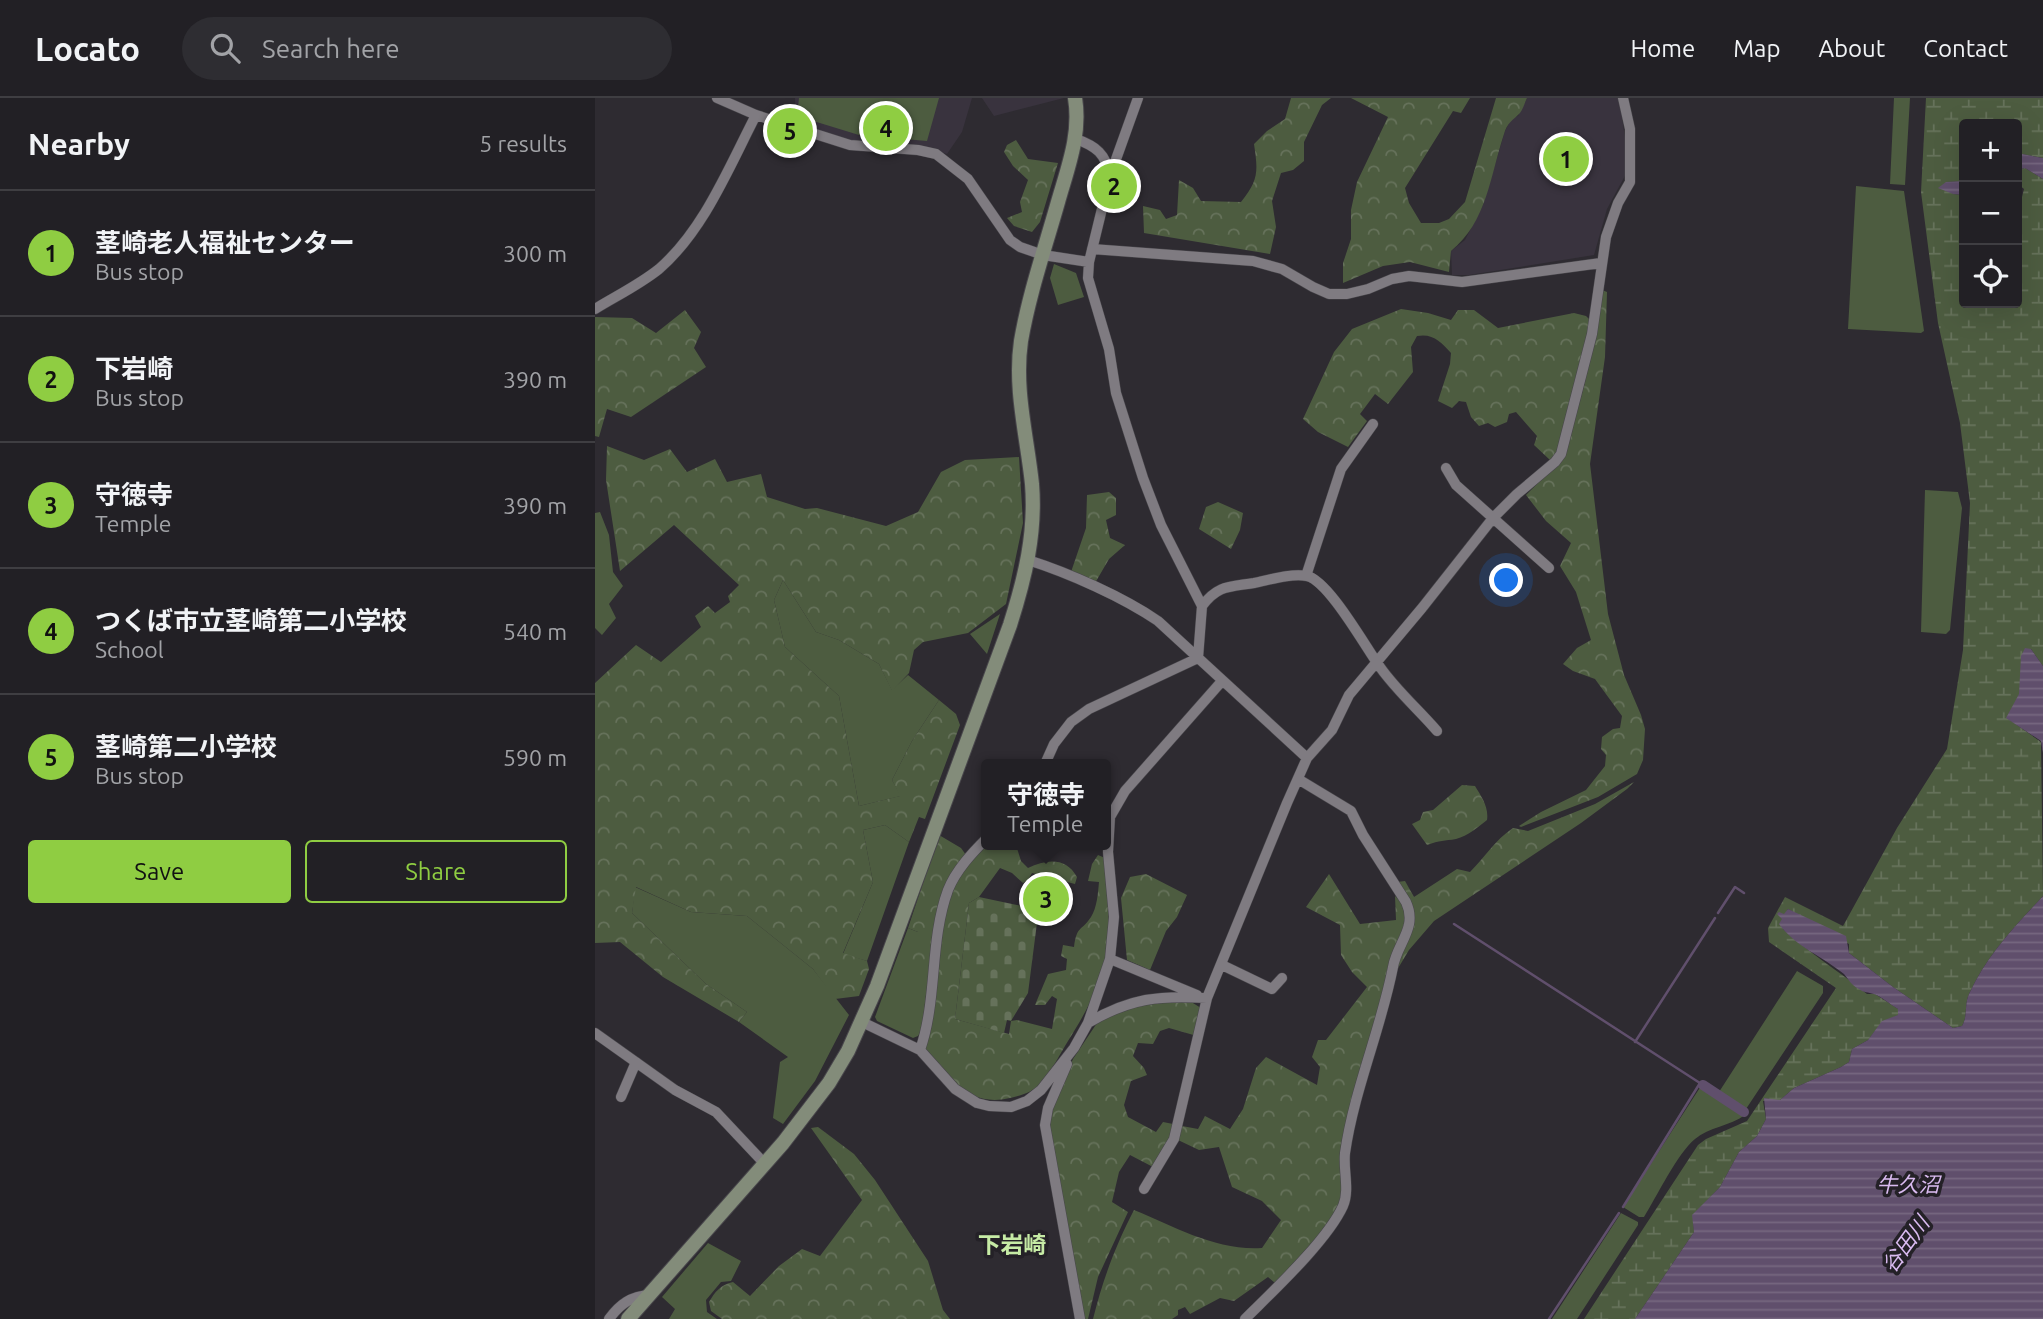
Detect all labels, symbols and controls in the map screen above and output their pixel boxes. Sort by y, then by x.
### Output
search box [182,17,672,80]
icon: search [206,29,244,67]
text: Locato [35,30,140,67]
text: Search here [262,34,400,63]
text: Home [1630,35,1695,62]
text: Map [1733,35,1780,62]
text: About [1818,35,1885,62]
text: Contact [1923,35,2008,62]
pin: 4 [863,102,909,154]
pin: 5 [767,105,813,157]
map controls [1959,119,2022,308]
button: + [1959,119,2022,182]
text: Nearby [28,127,130,161]
text: 5 results [479,131,567,156]
pin: 1 [1543,133,1589,185]
pin: 2 [1091,160,1137,212]
button: − [1959,182,2022,245]
text: 茎崎老人福祉センター [95,228,355,257]
text: 1 [45,241,57,266]
text: 300 m [503,241,567,266]
button: locate [1959,245,2022,308]
text: Bus stop [95,259,184,284]
text: 下岩崎 [95,354,173,383]
text: 2 [45,367,57,392]
text: 390 m [503,367,567,392]
text: Bus stop [95,385,184,410]
text: 守徳寺 [95,480,173,509]
text: 3 [45,493,57,518]
text: 390 m [503,493,567,518]
text: Temple [95,511,171,536]
your location [1489,563,1523,597]
text: つくば市立茎崎第二小学校 [95,606,407,635]
text: 4 [45,619,57,644]
text: 540 m [503,619,567,644]
text: School [95,637,164,662]
text: 茎崎第二小学校 [95,732,277,761]
text: 5 [45,745,57,770]
text: 590 m [503,745,567,770]
popup [981,759,1111,850]
text: Bus stop [95,763,184,788]
text: 守徳寺 [1007,780,1085,809]
text: Temple [1007,811,1083,836]
button: Save [28,840,291,903]
button: Share [305,840,567,903]
pin: 3 [1023,873,1069,925]
water label: 牛久沼 [1877,1172,1942,1196]
water label: 谷田川 [1877,1210,1934,1277]
district label: 下岩崎 [978,1232,1047,1257]

